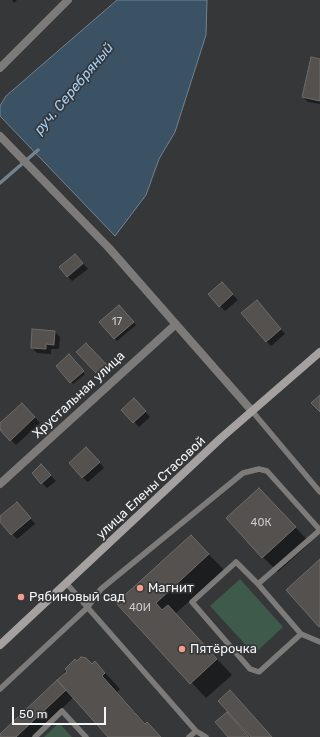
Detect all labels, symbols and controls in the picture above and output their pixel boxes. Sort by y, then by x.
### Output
water label: руч. Серебряный [31,40,117,138]
house number: 17 [112,315,122,329]
street label: Хрустальная улица [30,348,128,442]
street label: улица Елены Стасовой [93,433,209,543]
house number: 40К [251,516,271,530]
place label: Магнит [148,580,194,596]
marker: Магнит [135,583,145,593]
place label: Рябиновый сад [29,589,125,605]
marker: Рябиновый сад [16,592,26,602]
house number: 40И [129,601,151,615]
place label: Пятёрочка [190,641,257,657]
marker: Пятёрочка [177,644,187,654]
scale bar [14,699,108,725]
text: 50 m [19,707,47,721]

